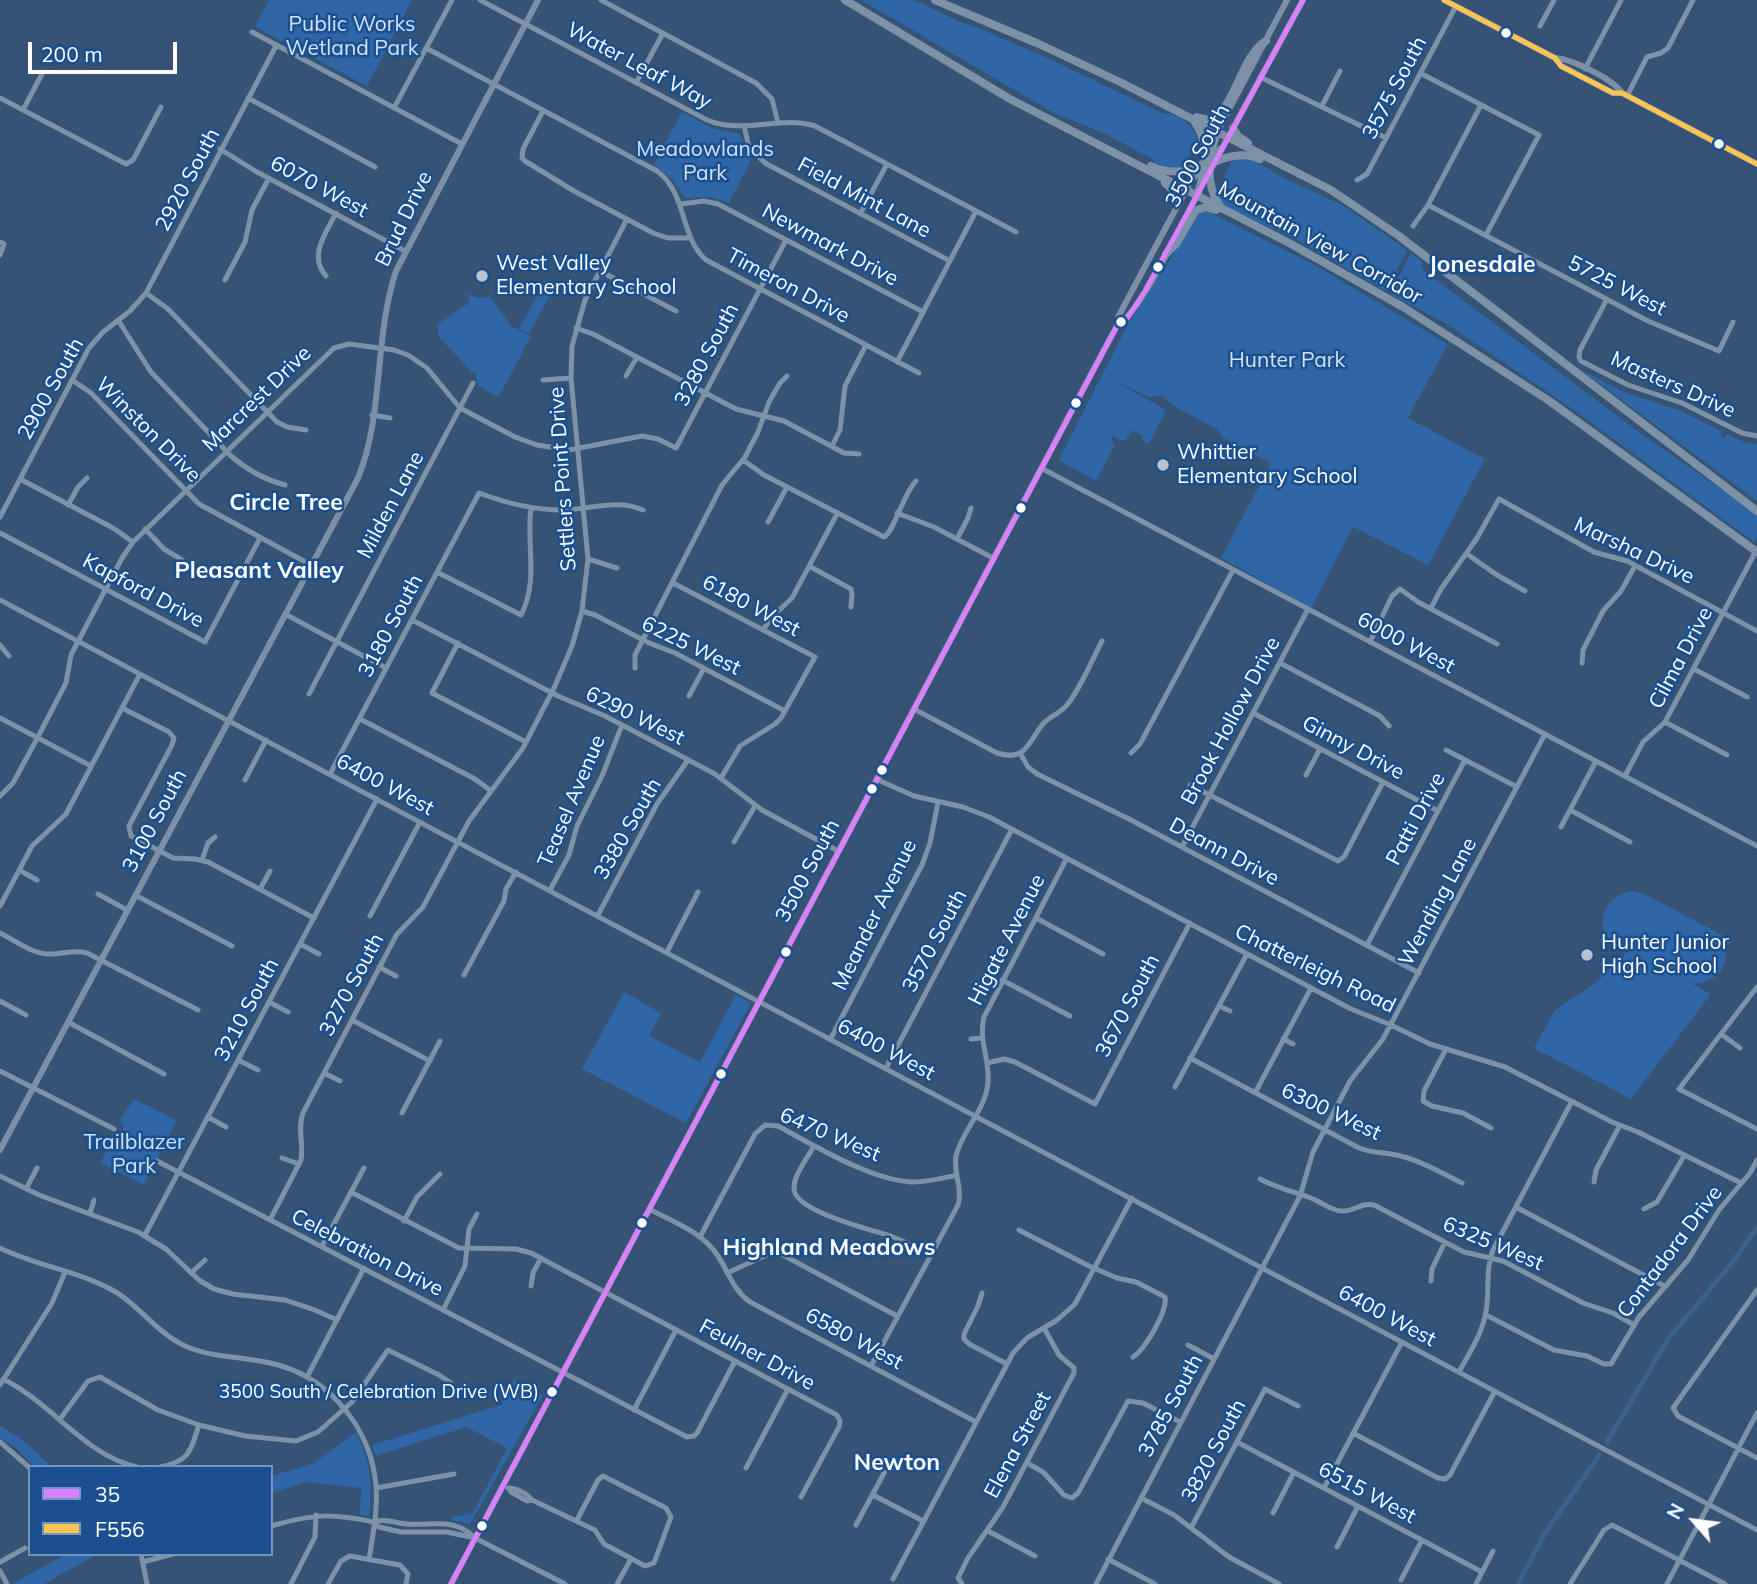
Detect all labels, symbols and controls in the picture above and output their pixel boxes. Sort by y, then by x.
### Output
park label: Public Works Wetland Park [285,12,419,62]
street label: Water Leaf Way [562,17,716,115]
unlabelled marker [1499,26,1513,40]
scale bar [32,28,180,72]
street label: 3575 South [1357,32,1433,144]
text: 200 m [41,41,103,67]
street label: 3500 South [1160,100,1236,212]
street label: 2920 South [150,124,226,236]
park label: Meadowlands Park [636,137,774,187]
unlabelled marker [1712,137,1726,151]
street label: 6070 West [266,151,372,223]
street label: Field Mint Lane [793,152,935,244]
street label: Brud Drive [370,167,438,271]
street label: Mountain View Corridor [1213,176,1427,310]
street label: Newmark Drive [757,198,903,292]
street label: Timeron Drive [722,243,854,329]
street label: 5725 West [1564,250,1670,322]
place label: West Valley Elementary School [496,251,677,301]
district label: Jonesdale [1428,251,1536,279]
unlabelled marker [1151,260,1165,274]
marker: West Valley Elementary School [474,268,490,284]
street label: 3280 South [669,299,745,411]
unlabelled marker [1114,315,1128,329]
street label: 2900 South [13,334,89,444]
street label: Marcrest Drive [197,341,317,457]
street label: Masters Drive [1607,346,1739,424]
park label: Hunter Park [1229,348,1345,374]
street label: Winston Drive [90,372,206,488]
street label: Settlers Point Drive [544,386,582,572]
unlabelled marker [1069,396,1083,410]
place label: Whittier Elementary School [1177,440,1358,490]
street label: Milden Lane [352,447,430,563]
marker: Whittier Elementary School [1155,457,1171,473]
district label: Circle Tree [229,489,343,517]
unlabelled marker [1014,501,1028,515]
street label: Marsha Drive [1570,512,1698,590]
street label: Kapford Drive [78,549,208,633]
district label: Pleasant Valley [174,557,344,585]
street label: 3180 South [353,570,429,682]
street label: 6180 West [698,570,804,642]
street label: Cilma Drive [1644,603,1718,713]
street label: 6000 West [1353,607,1459,679]
street label: 6225 West [637,611,745,681]
street label: Brook Hollow Drive [1176,633,1286,809]
street label: 6290 West [581,681,689,751]
street label: Ginny Drive [1298,711,1408,785]
street label: Teasel Avenue [533,731,611,871]
street label: 6400 West [332,749,438,821]
unlabelled marker [875,763,889,777]
street label: 3100 South [117,765,193,877]
street label: Patti Drive [1381,768,1451,870]
street label: 3380 South [589,774,667,884]
unlabelled marker [865,782,879,796]
street label: Deann Drive [1165,813,1283,891]
street label: 3500 South [770,815,846,927]
street label: Wending Lane [1394,834,1482,970]
street label: Meander Avenue [828,835,922,995]
street label: Higate Avenue [963,870,1051,1010]
street label: 3570 South [897,885,973,997]
street label: Chatterleigh Road [1230,919,1400,1019]
street label: 3270 South [314,929,390,1041]
place label: Hunter Junior High School [1601,930,1729,980]
unlabelled marker [779,945,793,959]
marker: Hunter Junior High School [1579,947,1595,963]
street label: 3670 South [1090,950,1166,1062]
street label: 3210 South [209,954,285,1066]
street label: 6400 West [833,1014,939,1086]
unlabelled marker [714,1067,728,1081]
street label: 6300 West [1277,1078,1385,1146]
street label: 6470 West [776,1102,884,1168]
park label: Trailblazer Park [83,1130,185,1180]
street label: Contadora Drive [1612,1181,1728,1323]
street label: Celebration Drive [287,1204,447,1302]
street label: 6325 West [1439,1211,1547,1277]
unlabelled marker [635,1216,649,1230]
district label: Highland Meadows [723,1234,935,1262]
street label: 6400 West [1334,1280,1440,1352]
street label: 6580 West [801,1303,907,1375]
street label: Feulner Drive [695,1314,819,1396]
street label: 3785 South [1133,1350,1209,1462]
place label: 3500 South / Celebration Drive (WB) [219,1381,539,1403]
marker: 3500 South / Celebration Drive (WB) [545,1385,559,1399]
street label: Elena Street [979,1387,1057,1503]
street label: 3820 South [1176,1395,1252,1507]
district label: Newton [854,1449,940,1477]
street label: 6515 West [1314,1457,1420,1529]
legend [28,1465,273,1556]
text: 35 [95,1481,120,1507]
north arrow [1659,1486,1729,1556]
text: N [1661,1499,1689,1523]
text: F556 [95,1516,145,1542]
unlabelled marker [475,1519,489,1533]

